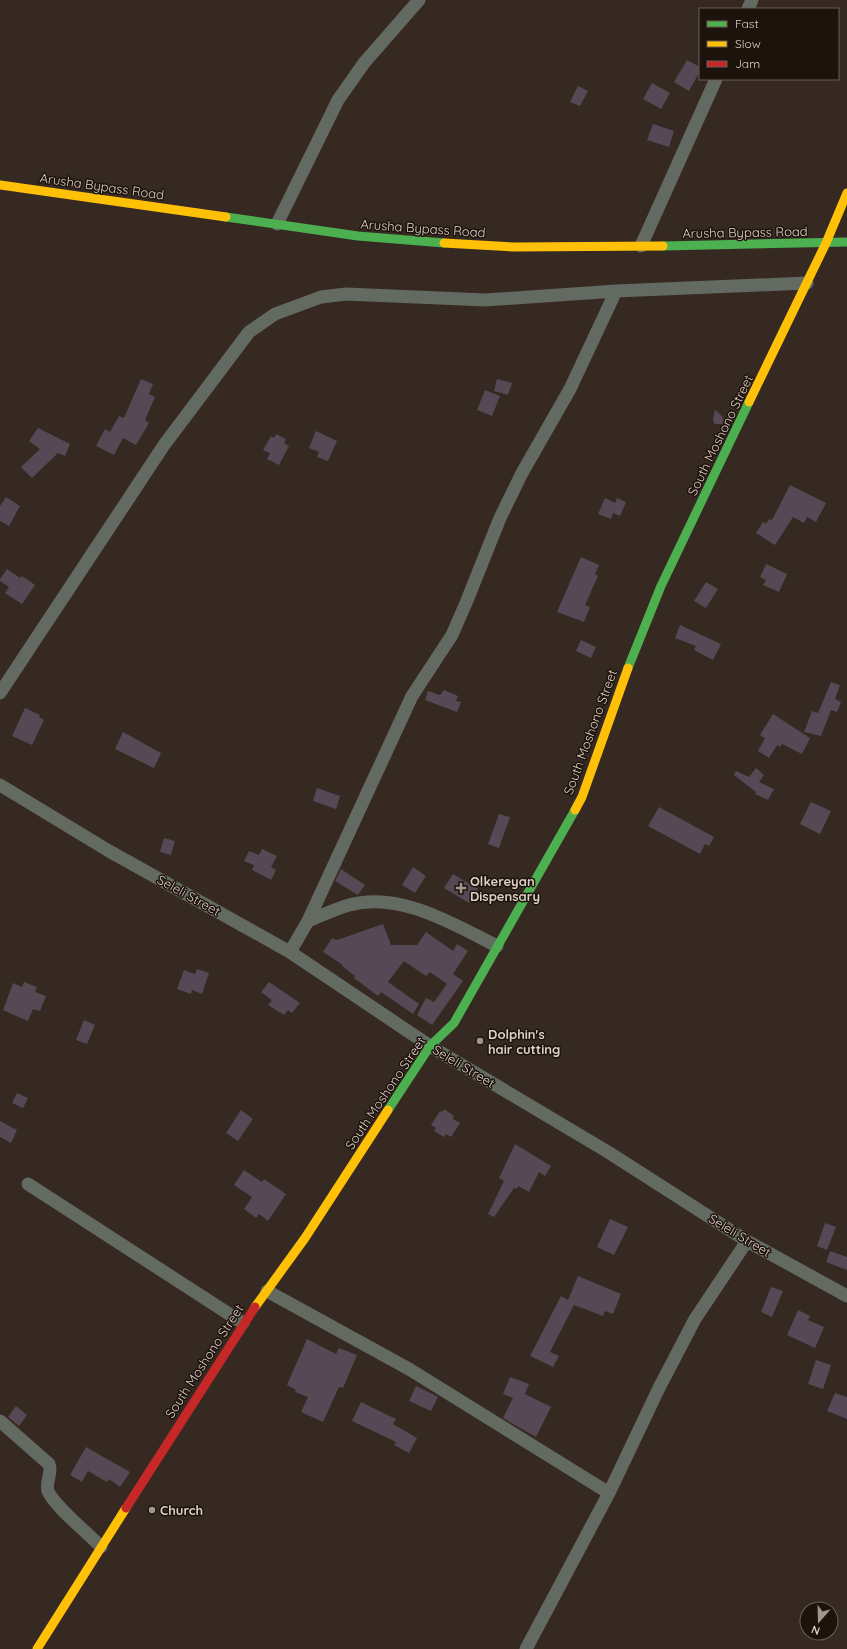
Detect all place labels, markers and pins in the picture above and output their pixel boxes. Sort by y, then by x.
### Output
place label: Olkereyan Dispensary [470,873,540,904]
marker: Olkereyan Dispensary [455,882,467,894]
place label: Dolphin's hair cutting [488,1026,560,1057]
marker: Dolphin's hair cutting [475,1036,485,1046]
place label: Church [160,1502,203,1518]
marker: Church [147,1505,157,1515]

